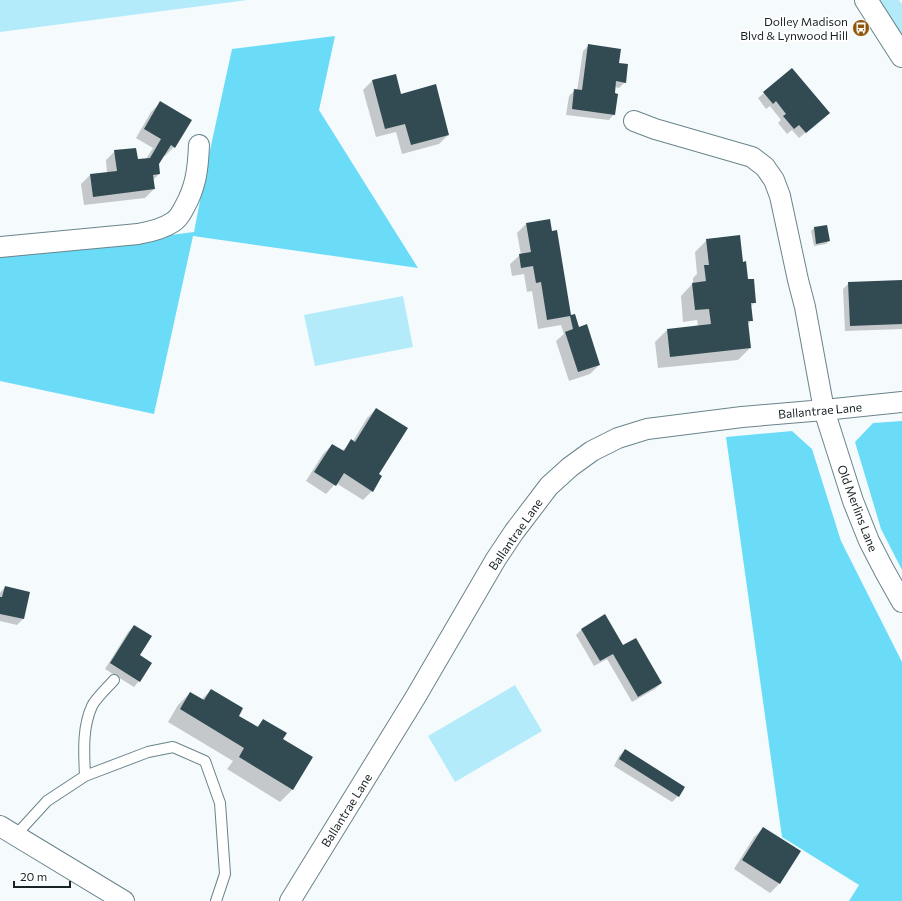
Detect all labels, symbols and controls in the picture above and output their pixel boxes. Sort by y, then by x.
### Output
place label: Dolley Madison Blvd & Lynwood Hill [740,14,848,42]
bus stop icon: Dolley Madison Blvd & Lynwood Hill [851,18,871,38]
street label: Ballantrae Lane [777,399,863,421]
street label: Old Merlins Lane [835,463,881,553]
street label: Ballantrae Lane [485,496,545,572]
street label: Ballantrae Lane [318,771,374,849]
scale bar [14,863,70,889]
text: 20 m [20,869,47,883]

